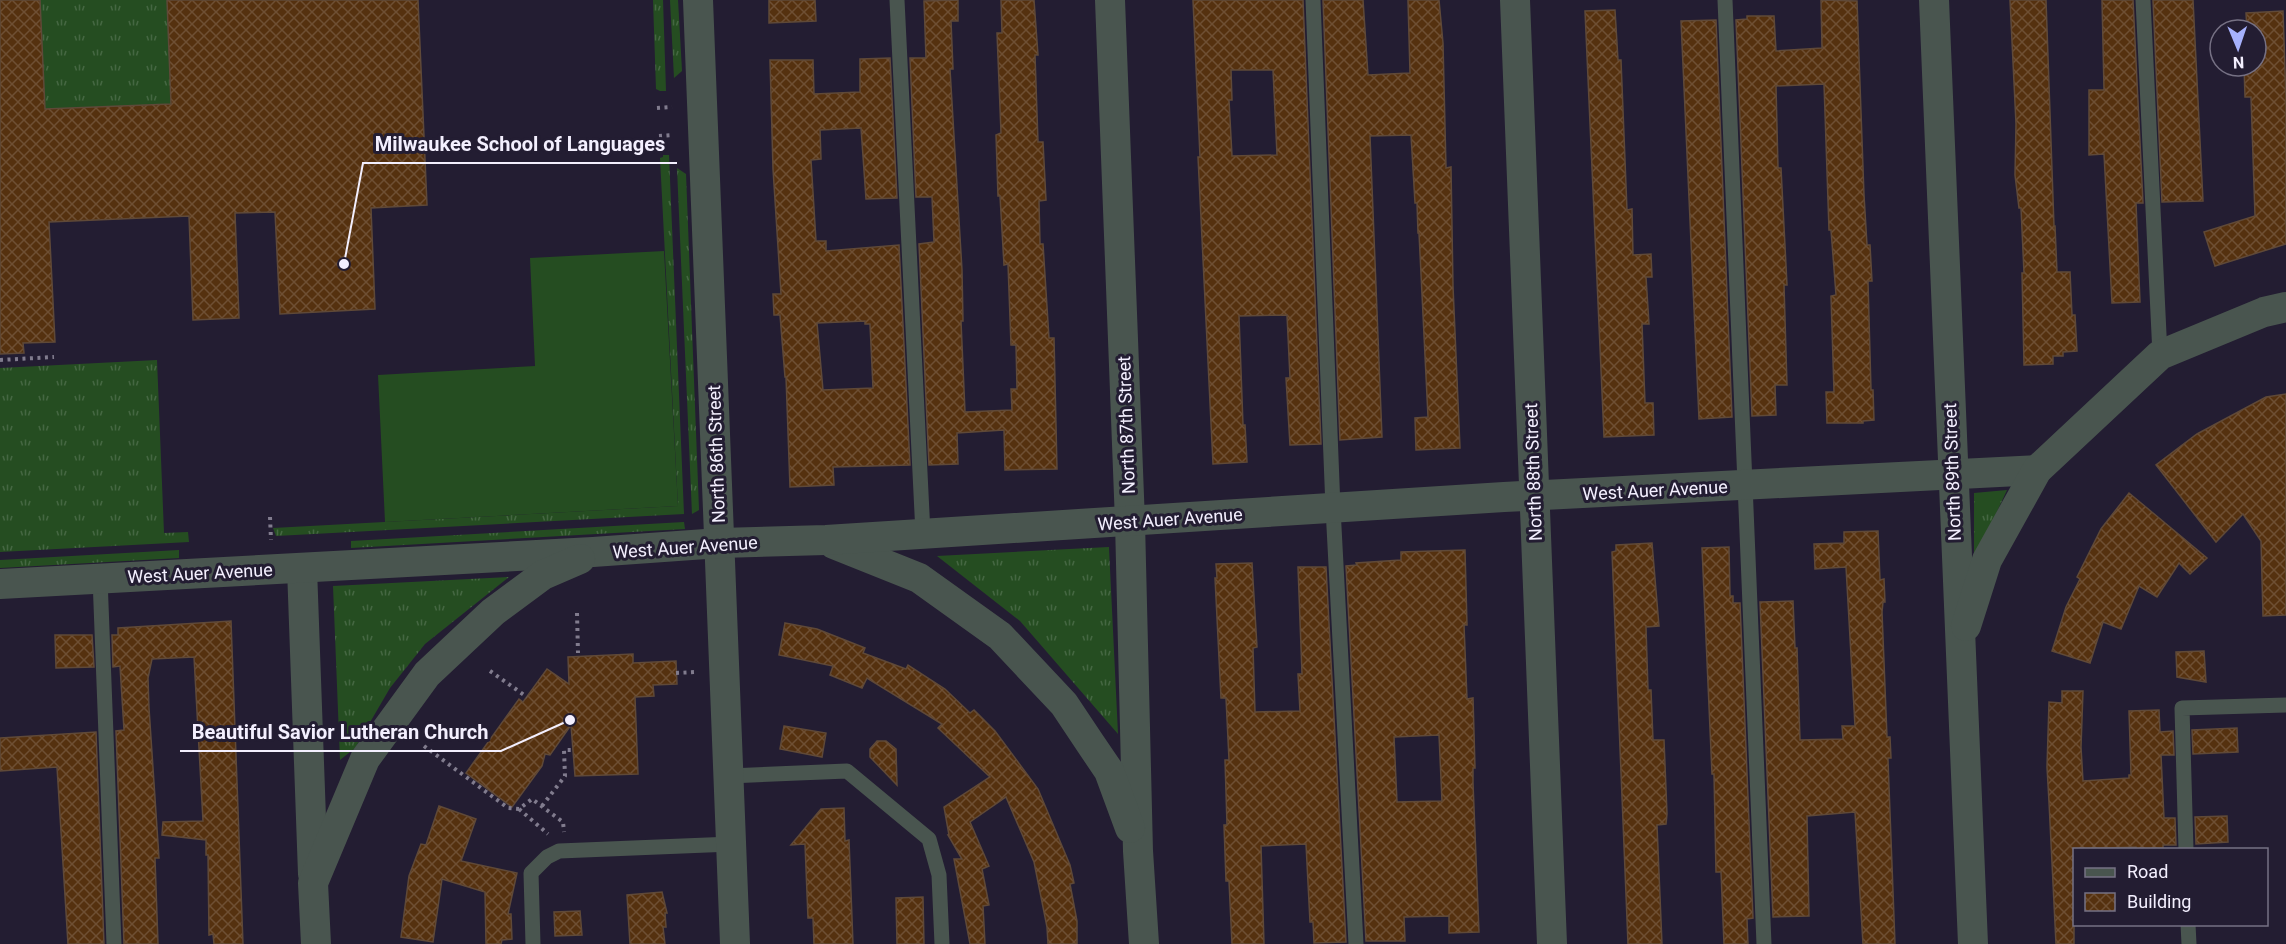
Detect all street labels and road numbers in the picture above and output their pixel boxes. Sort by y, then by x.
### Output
street label: North 87th Street [1113,356,1139,494]
street label: North 86th Street [703,385,729,523]
street label: North 88th Street [1520,403,1546,541]
street label: North 89th Street [1939,403,1965,541]
street label: West Auer Avenue [1582,476,1728,504]
street label: West Auer Avenue [1097,503,1243,535]
street label: West Auer Avenue [612,531,758,563]
street label: West Auer Avenue [127,559,273,587]

